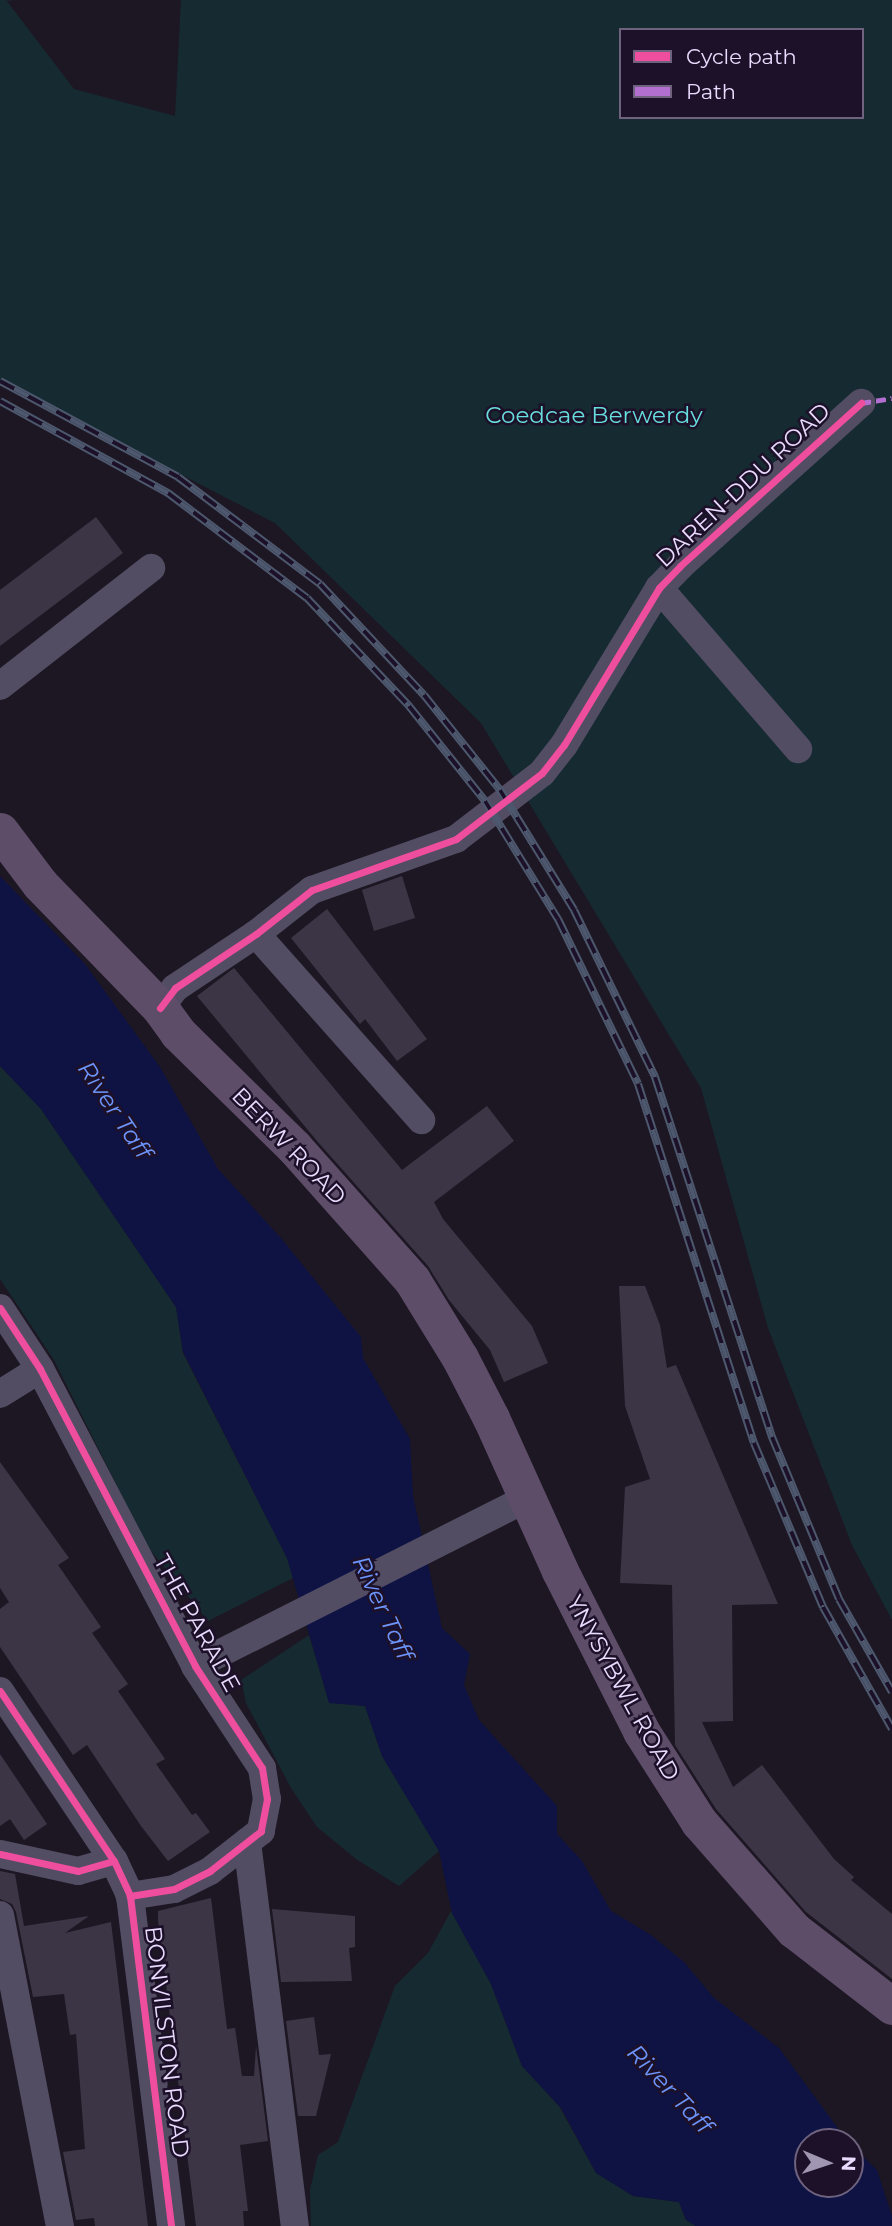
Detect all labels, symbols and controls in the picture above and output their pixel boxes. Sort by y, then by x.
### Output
legend [619,28,864,119]
text: Cycle path [686,44,797,69]
text: Path [686,79,736,104]
street label: DAREN-DDU ROAD [650,397,836,573]
park label: Coedcae Berwerdy [485,401,703,429]
water label: River Taff [72,1056,158,1164]
street label: BERW ROAD [226,1082,352,1210]
street label: THE PARADE [148,1549,246,1697]
water label: River Taff [346,1551,420,1665]
street label: YNYSYBWL ROAD [561,1591,685,1785]
street label: BONVILSTON ROAD [139,1925,195,2159]
water label: River Taff [621,2038,719,2140]
north arrow [794,2128,864,2198]
text: N [837,2156,860,2172]

